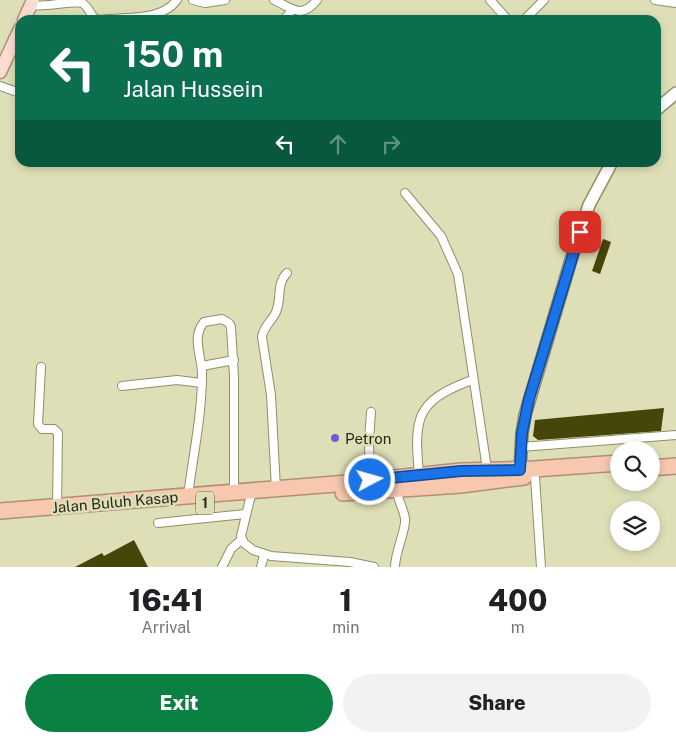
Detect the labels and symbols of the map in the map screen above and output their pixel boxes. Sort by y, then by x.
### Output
pin [559,211,601,253]
place label: Petron [345,430,391,447]
marker: Petron [329,432,341,444]
position arrow [343,453,395,505]
street label: Jalan Buluh Kasap [51,488,179,516]
road number: 1 [196,492,214,514]

